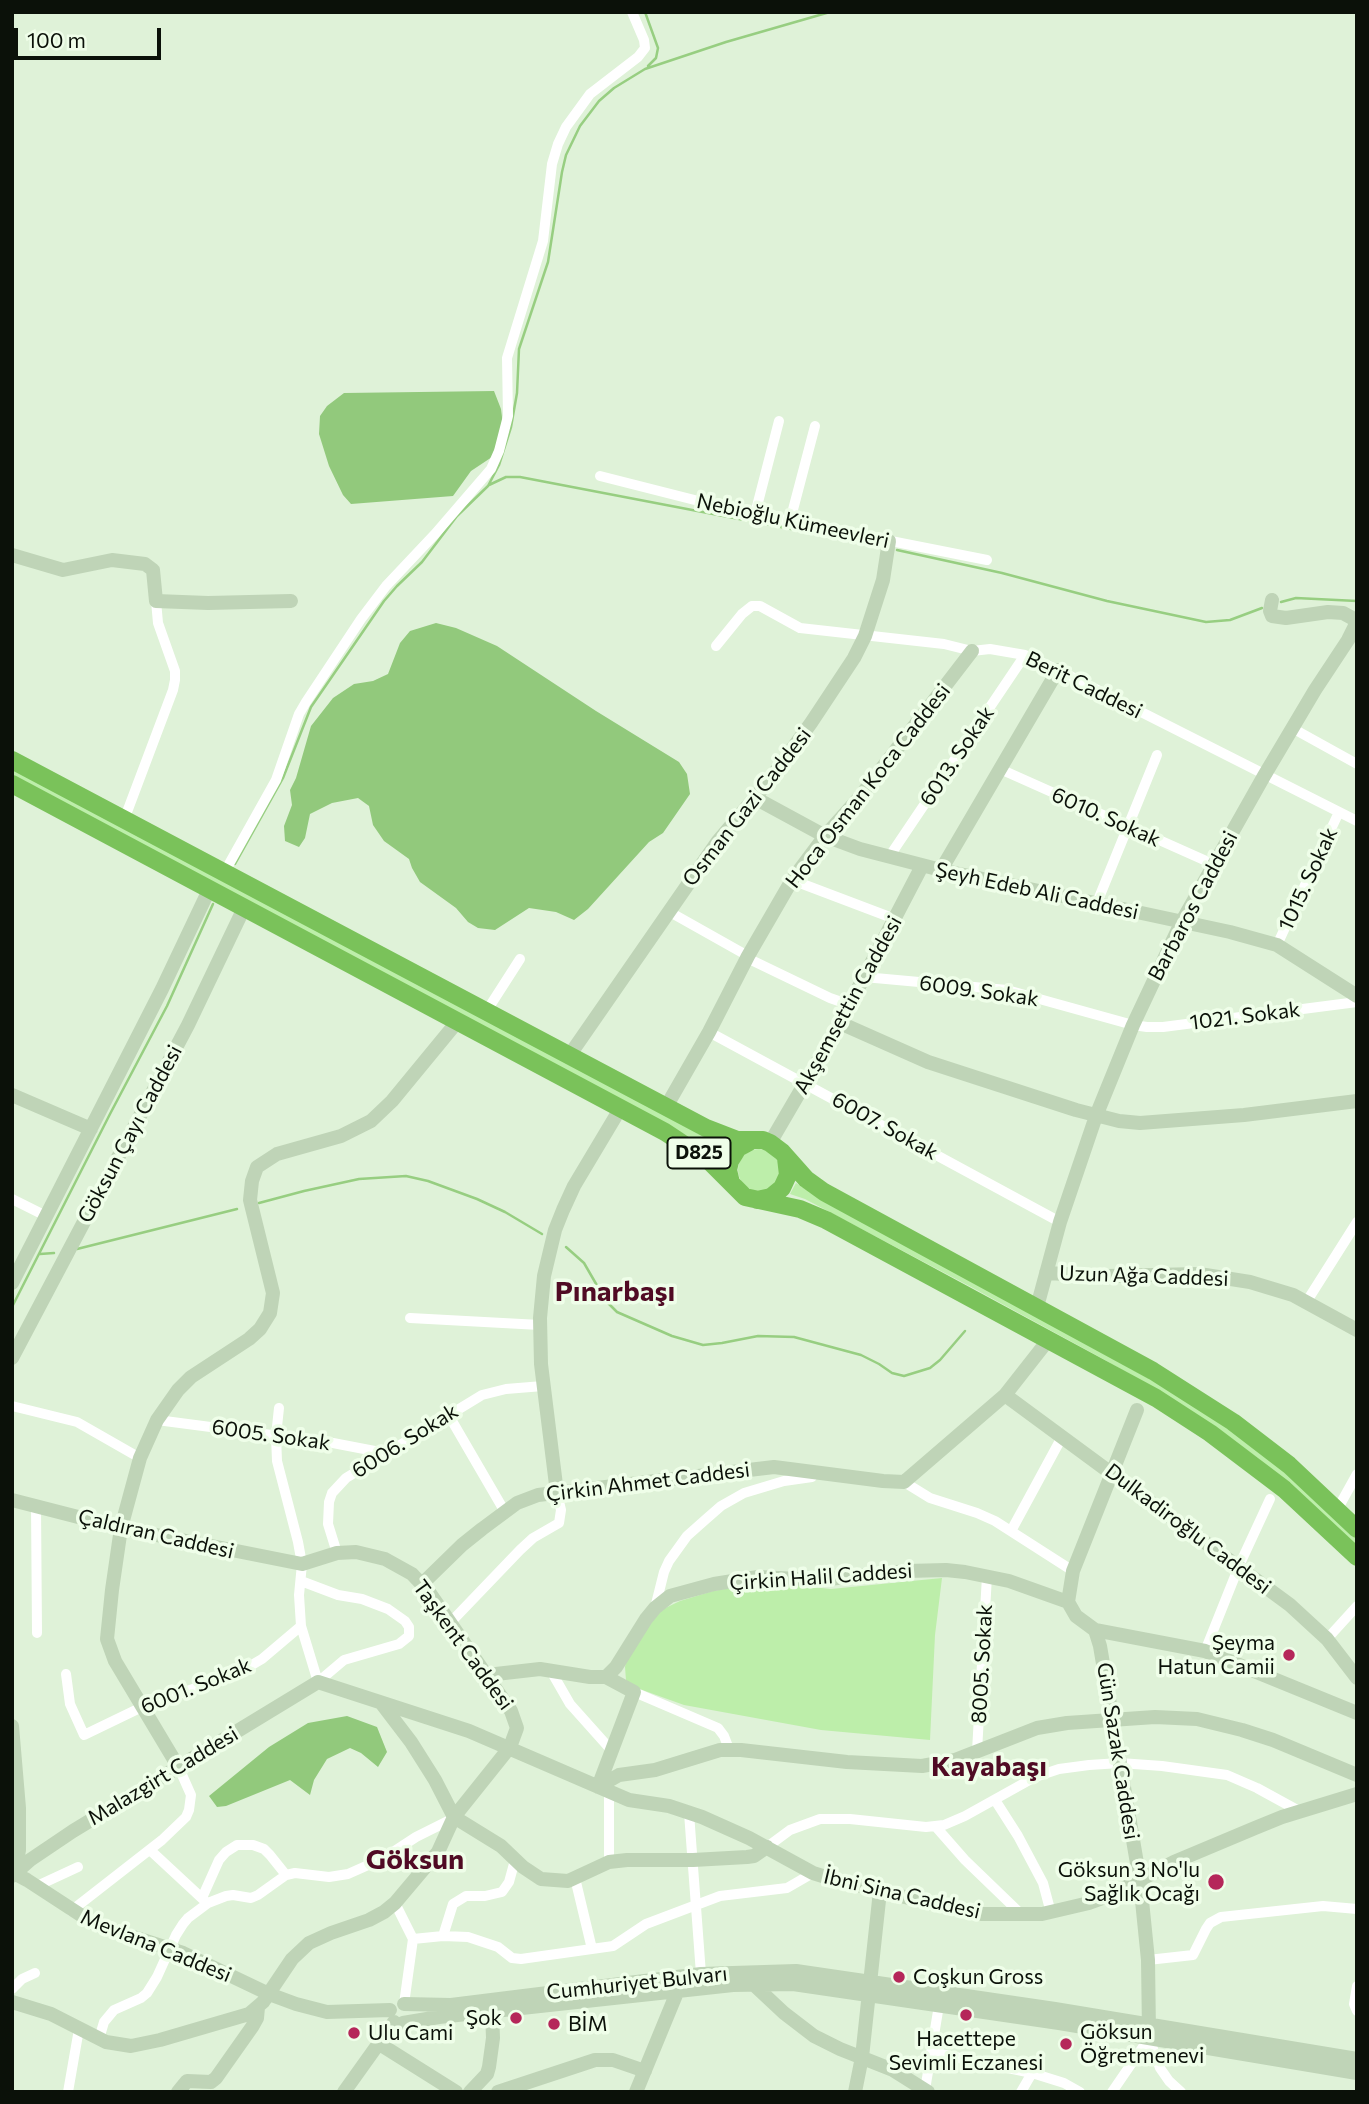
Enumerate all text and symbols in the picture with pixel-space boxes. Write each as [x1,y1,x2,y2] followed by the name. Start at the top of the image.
[18,14,164,58] scale bar
[27,27,86,52] text: 100 m
[694,488,892,554] street label: Nebioğlu Kümeevleri
[1022,646,1146,724] street label: Berit Caddesi
[780,679,956,893] street label: Hoca Osman Koca Caddesi
[915,701,999,811] street label: 6013. Sokak
[677,723,817,891] street label: Osman Gazi Caddesi
[1048,782,1164,852] street label: 6010. Sokak
[1273,823,1343,935] street label: 1015. Sokak
[1143,827,1243,985] street label: Barbaros Caddesi
[933,857,1141,925] street label: Şeyh Edeb Ali Caddesi
[789,912,907,1098] street label: Akşemsettin Caddesi
[918,970,1040,1012] street label: 6009. Sokak
[1188,997,1302,1035] street label: 1021. Sokak
[72,1041,188,1227] street label: Göksun Çayı Caddesi
[828,1087,942,1165] street label: 6007. Sokak
[668,1138,730,1168] road number: D825
[1059,1260,1229,1292] street label: Uzun Ağa Caddesi
[555,1275,675,1309] district label: Pınarbaşı
[347,1398,463,1484] street label: 6006. Sokak
[210,1414,332,1456] street label: 6005. Sokak
[545,1457,751,1507] street label: Çirkin Ahmet Caddesi
[1100,1458,1276,1600] street label: Dulkadiroğlu Caddesi
[76,1504,236,1564] street label: Çaldıran Caddesi
[729,1558,913,1596] street label: Çirkin Halil Caddesi
[407,1575,519,1715] street label: Taşkent Caddesi
[966,1604,998,1724] street label: 8005. Sokak
[1157,1630,1275,1680] place label: Şeyma Hatun Camii
[1281,1647,1297,1663] marker: Şeyma Hatun Camii
[137,1652,255,1720] street label: 6001. Sokak
[1092,1661,1144,1841] street label: Gün Sazak Caddesi
[83,1721,243,1831] street label: Malazgirt Caddesi
[931,1750,1047,1784] district label: Kayabaşı
[366,1843,464,1877] district label: Göksun
[1058,1857,1200,1907] place label: Göksun 3 No'lu Sağlık Ocağı
[821,1864,983,1924] street label: İbni Sina Caddesi
[1206,1872,1226,1892] marker: Göksun 3 No'lu Sağlık Ocağı
[77,1904,235,1988] street label: Mevlana Caddesi
[545,1961,729,2005] street label: Cumhuriyet Bulvarı
[913,1964,1043,1990] place label: Coşkun Gross
[891,1969,907,1985] marker: Coşkun Gross
[466,2005,502,2031] place label: Şok
[958,2007,974,2023] marker: Hacettepe Sevimli Eczanesi
[508,2010,524,2026] marker: Şok
[568,2011,608,2037] place label: BİM
[546,2016,562,2032] marker: BİM
[1080,2019,1205,2069] place label: Göksun Öğretmenevi
[368,2020,454,2046] place label: Ulu Cami
[346,2025,362,2041] marker: Ulu Cami
[889,2026,1043,2076] place label: Hacettepe Sevimli Eczanesi
[1058,2036,1074,2052] marker: Göksun Öğretmenevi

